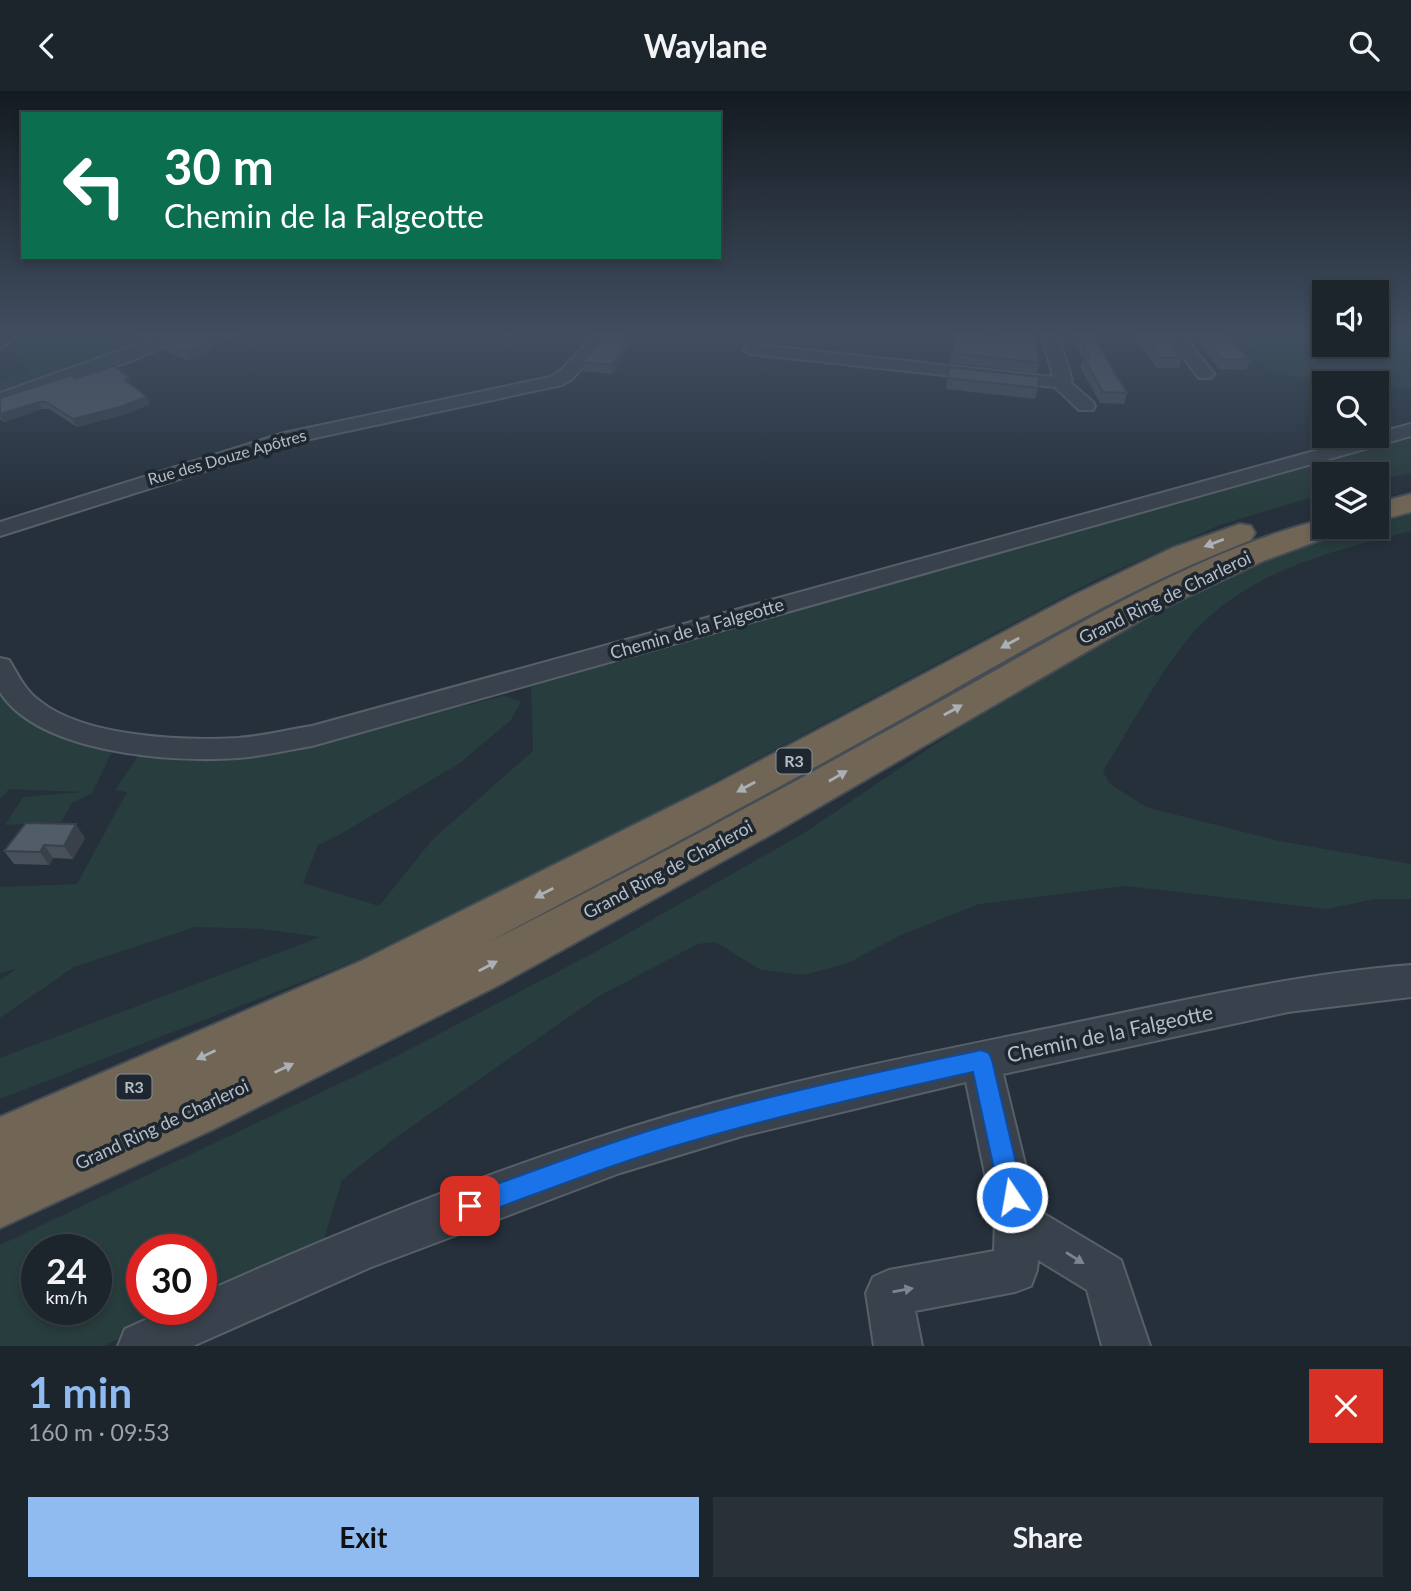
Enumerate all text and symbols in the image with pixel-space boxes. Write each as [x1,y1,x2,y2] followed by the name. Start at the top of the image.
[644,26,767,65] text: Waylane
[28,27,66,65] icon: back
[1345,27,1383,65] icon: search
[164,137,274,195] text: 30 m
[49,140,140,231] icon: left
[164,196,484,235] text: Chemin de la Falgeotte
[1312,280,1389,539] map controls
[1312,280,1389,357] button: sound
[1312,371,1389,448] button: search
[145,425,308,488] street label: Rue des Douze Apôtres
[1312,462,1389,539] button: layers
[1203,537,1224,548] one-way arrow
[1075,546,1254,648] street label: Grand Ring de Charleroi
[607,593,786,663] street label: Chemin de la Falgeotte
[1000,637,1020,649] one-way arrow
[944,704,963,716] one-way arrow
[776,748,812,773] road number: R3
[829,770,848,782] one-way arrow
[735,781,755,793] one-way arrow
[579,815,756,923] street label: Grand Ring de Charleroi
[534,887,554,898] one-way arrow
[478,961,498,972] one-way arrow
[1004,998,1215,1067] street label: Chemin de la Falgeotte
[195,1050,216,1061] one-way arrow
[274,1062,294,1074] one-way arrow
[71,1074,252,1174] street label: Grand Ring de Charleroi
[116,1075,152,1099] road number: R3
[975,1160,1049,1234] position arrow
[440,1176,500,1236] pin
[451,1187,489,1225] icon: arrive
[126,1234,217,1325] speed limit sign: 30
[46,1249,87,1291] text: 24
[1065,1251,1084,1264] one-way arrow
[892,1284,914,1295] one-way arrow
[45,1286,88,1308] text: km/h
[28,1367,132,1417] text: 1 min
[1309,1369,1383,1443] button: close
[28,1418,170,1446] text: 160 m · 09:53
[28,1497,699,1577] button: Exit
[713,1497,1383,1577] button: Share

